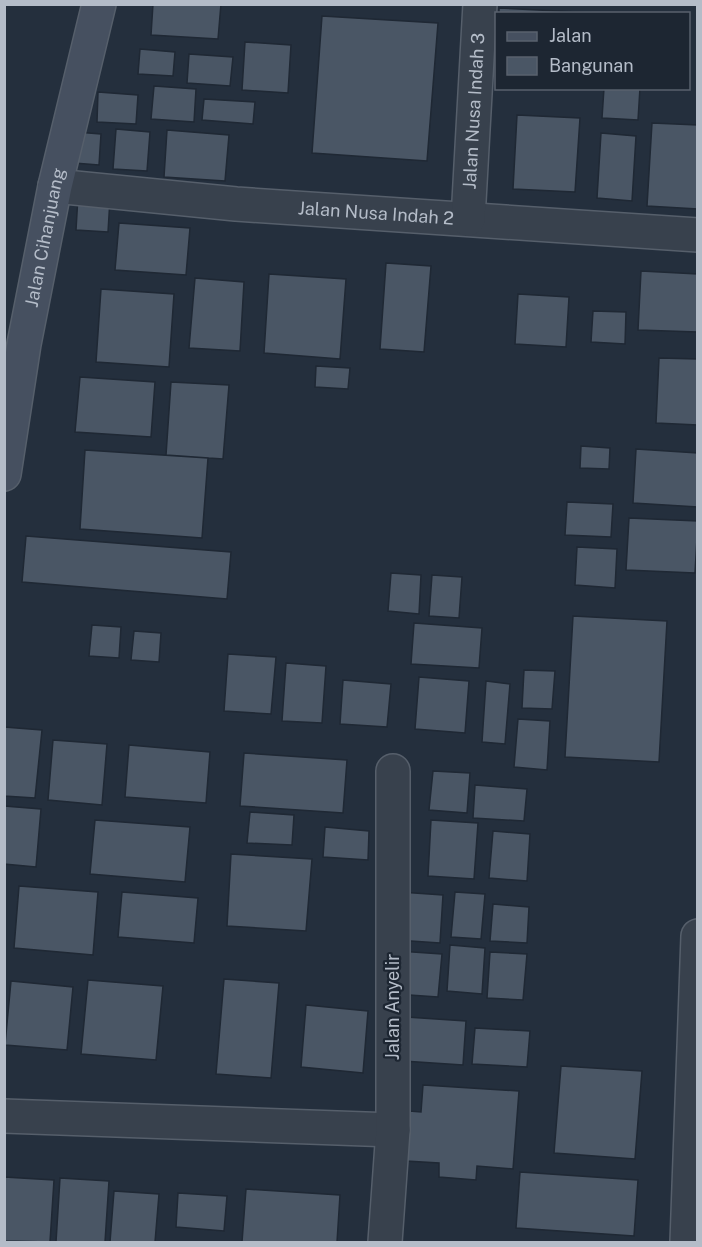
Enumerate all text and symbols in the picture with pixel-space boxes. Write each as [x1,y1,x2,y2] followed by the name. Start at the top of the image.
[495,12,690,90] legend
[549,25,592,46] text: Jalan
[459,32,488,190] street label: Jalan Nusa Indah 3
[549,55,634,76] text: Bangunan
[20,166,69,309] street label: Jalan Cihanjuang
[297,197,455,229] street label: Jalan Nusa Indah 2
[382,954,403,1060] street label: Jalan Anyelir

